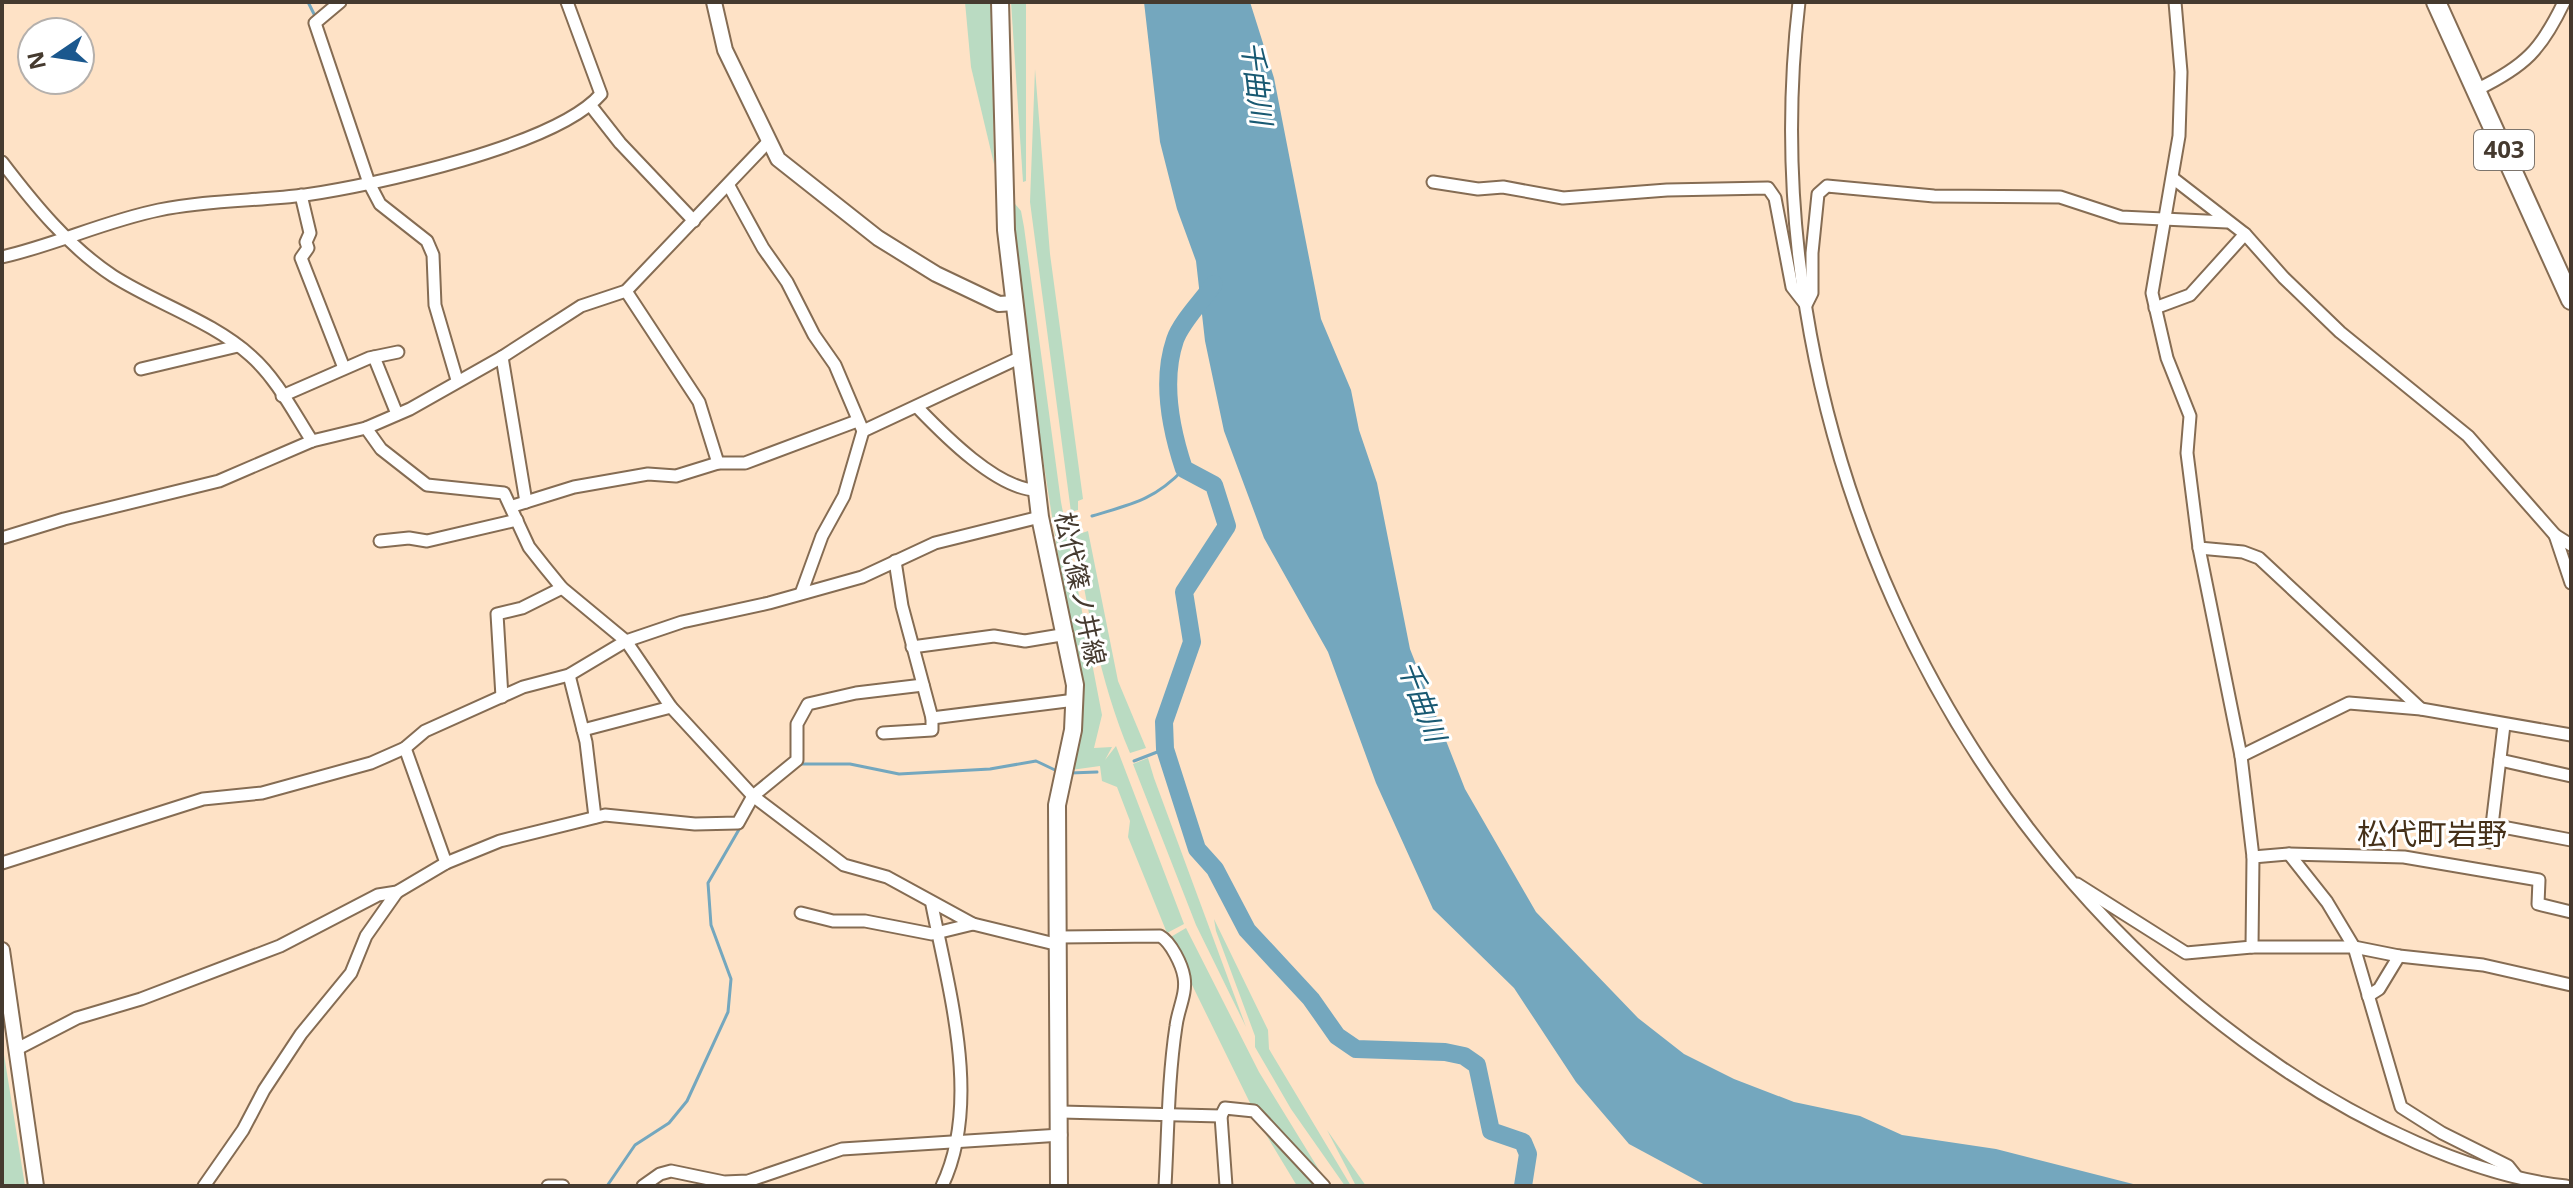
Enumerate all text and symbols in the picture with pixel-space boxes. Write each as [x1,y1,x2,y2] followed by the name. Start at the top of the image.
[16,16,96,96] north arrow
[1234,39,1282,130] water label: 千曲川
[19,49,52,73] text: N
[2474,130,2534,170] road number: 403
[1047,509,1115,669] street label: 松代篠ノ井線
[1390,655,1457,749] water label: 千曲川
[2357,813,2507,854] district label: 松代町岩野

